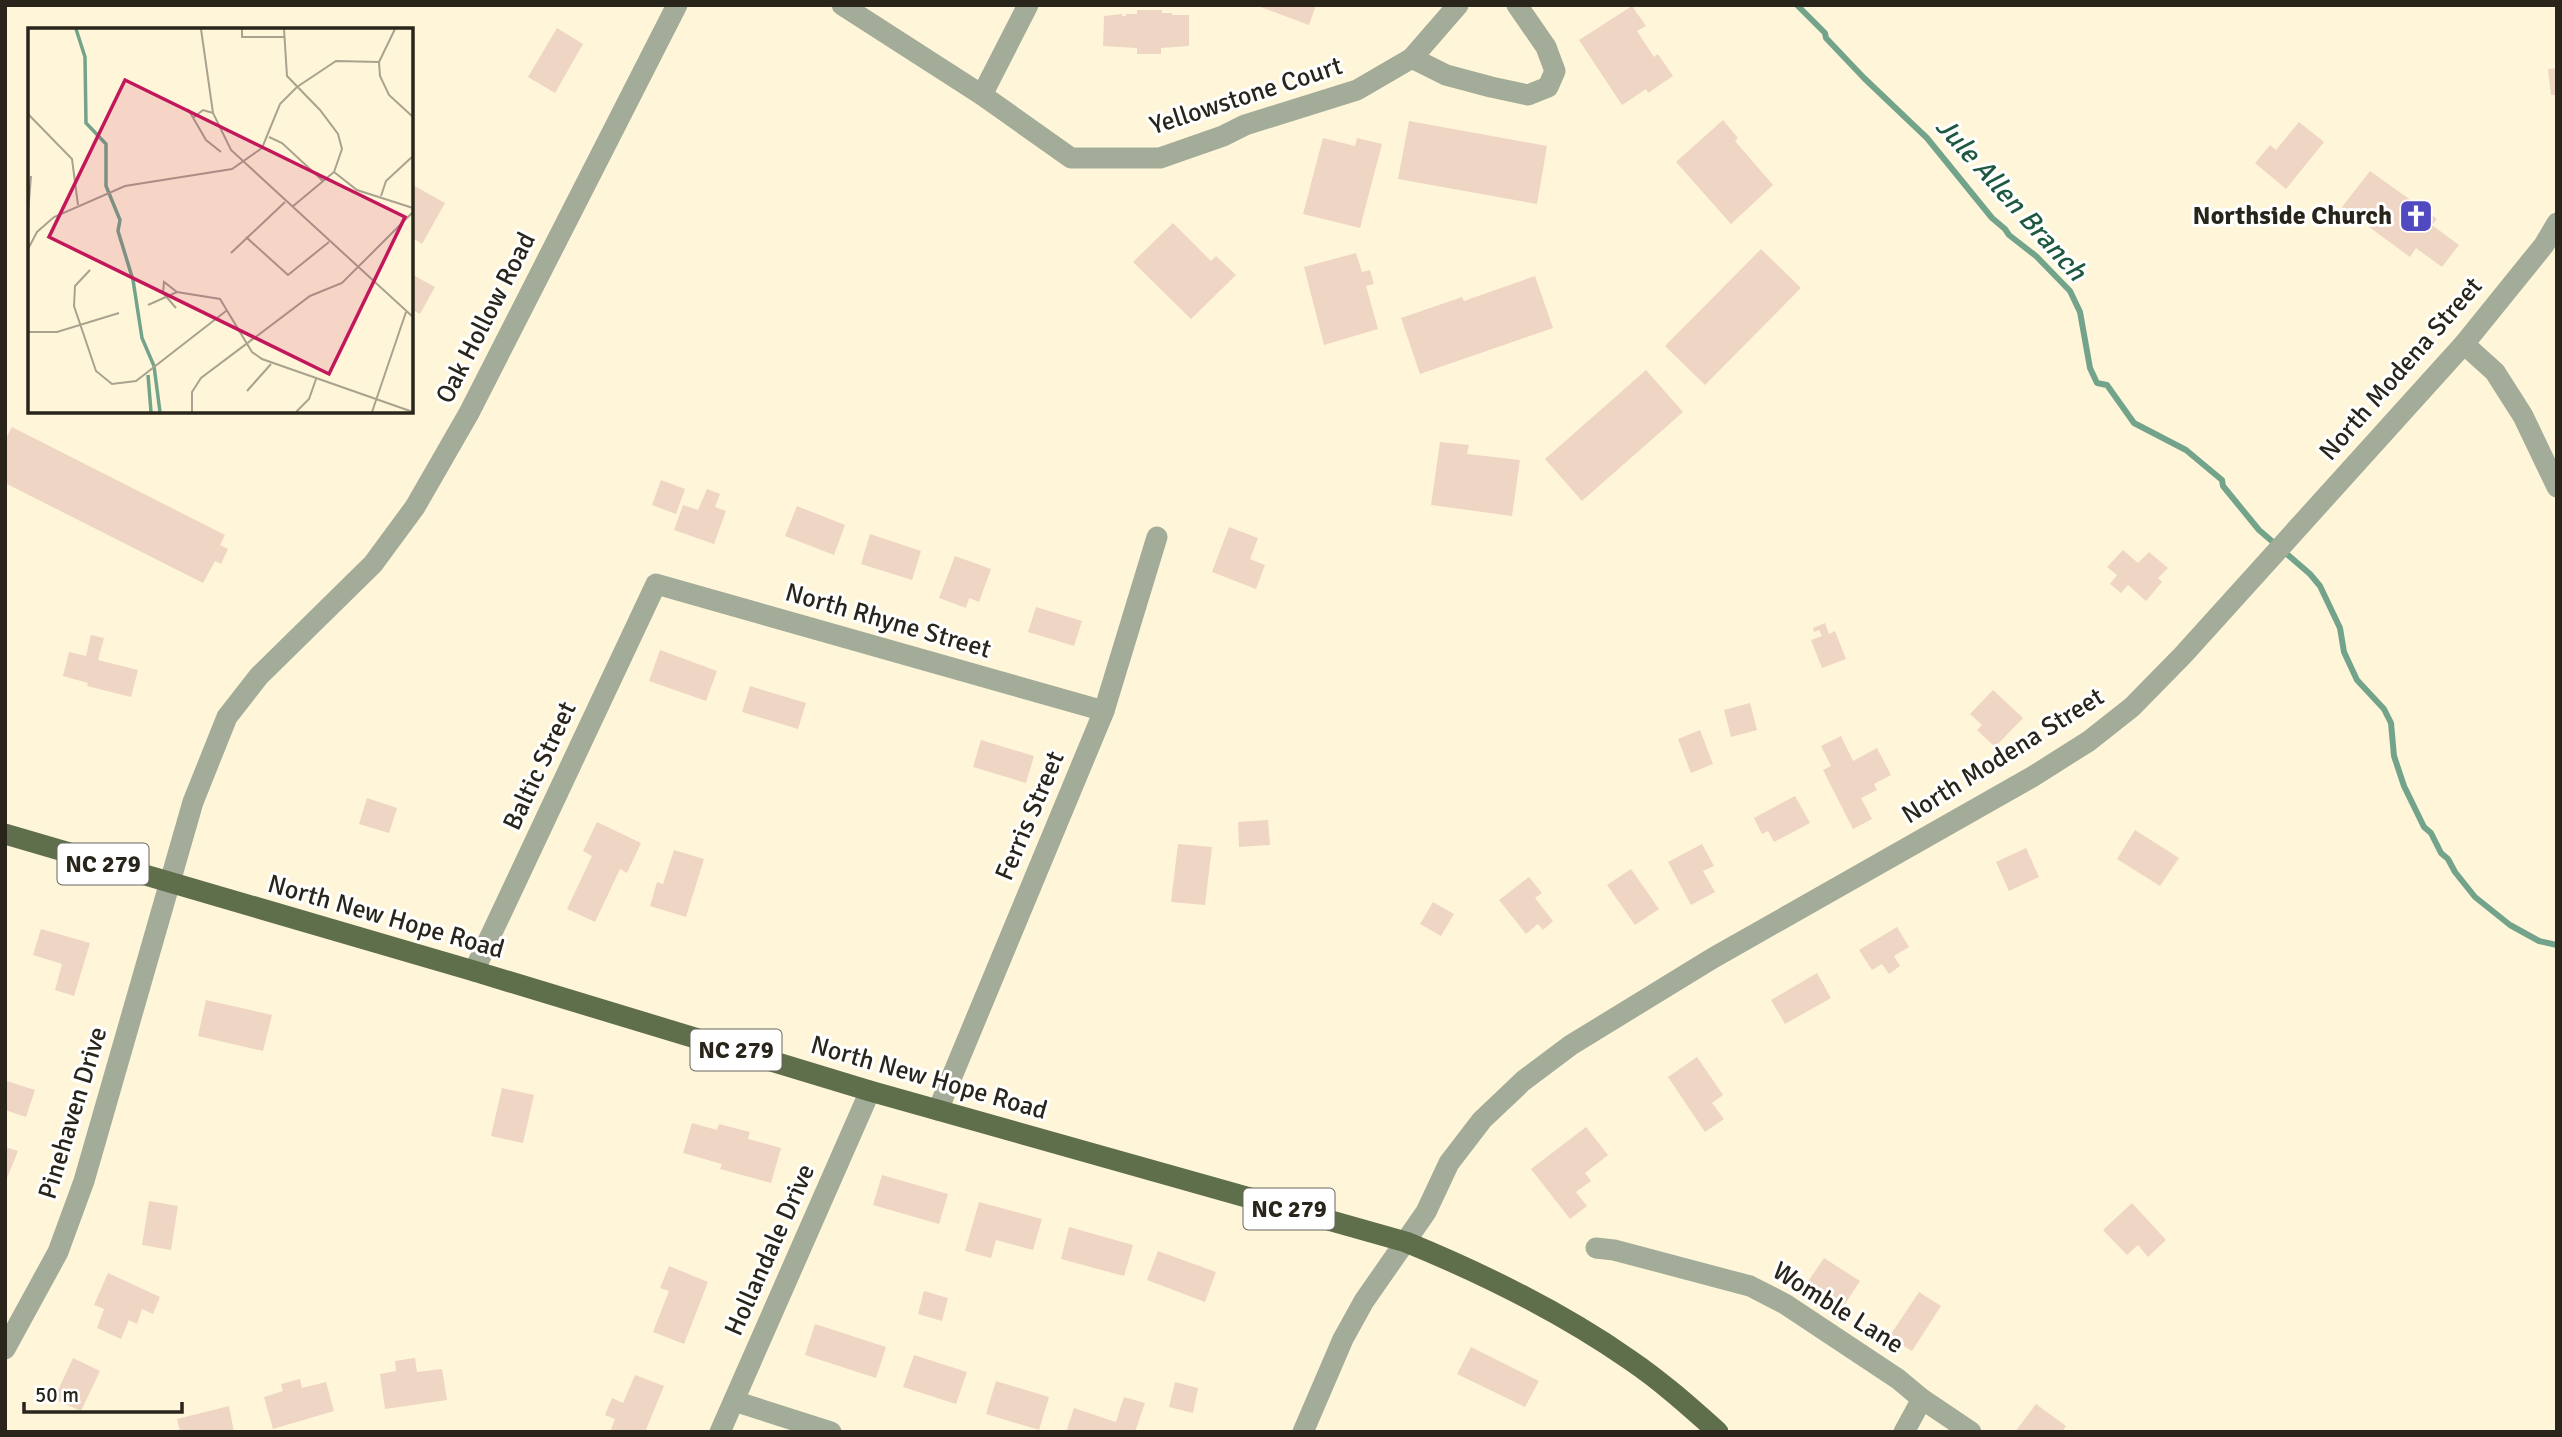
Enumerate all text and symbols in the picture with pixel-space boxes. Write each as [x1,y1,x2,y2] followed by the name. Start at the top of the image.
[28,28,413,413] inset map
[1146,50,1346,142] street label: Yellowstone Court
[1929,110,2094,288] water label: Jule Allen Branch
[2397,197,2435,235] church icon: Northside Church
[2193,200,2392,232] place label: Northside Church
[429,227,543,409] street label: Oak Hollow Road
[2313,271,2489,467] street label: North Modena Street
[781,576,995,666] street label: North Rhyne Street
[1896,681,2110,831] street label: North Modena Street
[496,697,584,835] street label: Baltic Street
[988,747,1072,885] street label: Ferris Street
[57,844,148,884] road number: NC 279
[264,868,508,966] street label: North New Hope Road
[32,1023,114,1203] street label: Pinehaven Drive
[807,1029,1051,1127] street label: North New Hope Road
[690,1030,782,1070] road number: NC 279
[718,1159,822,1341] street label: Hollandale Drive
[1244,1189,1334,1230] road number: NC 279
[1766,1255,1910,1361] street label: Womble Lane
[24,1370,182,1414] scale bar
[35,1382,79,1408] text: 50 m

